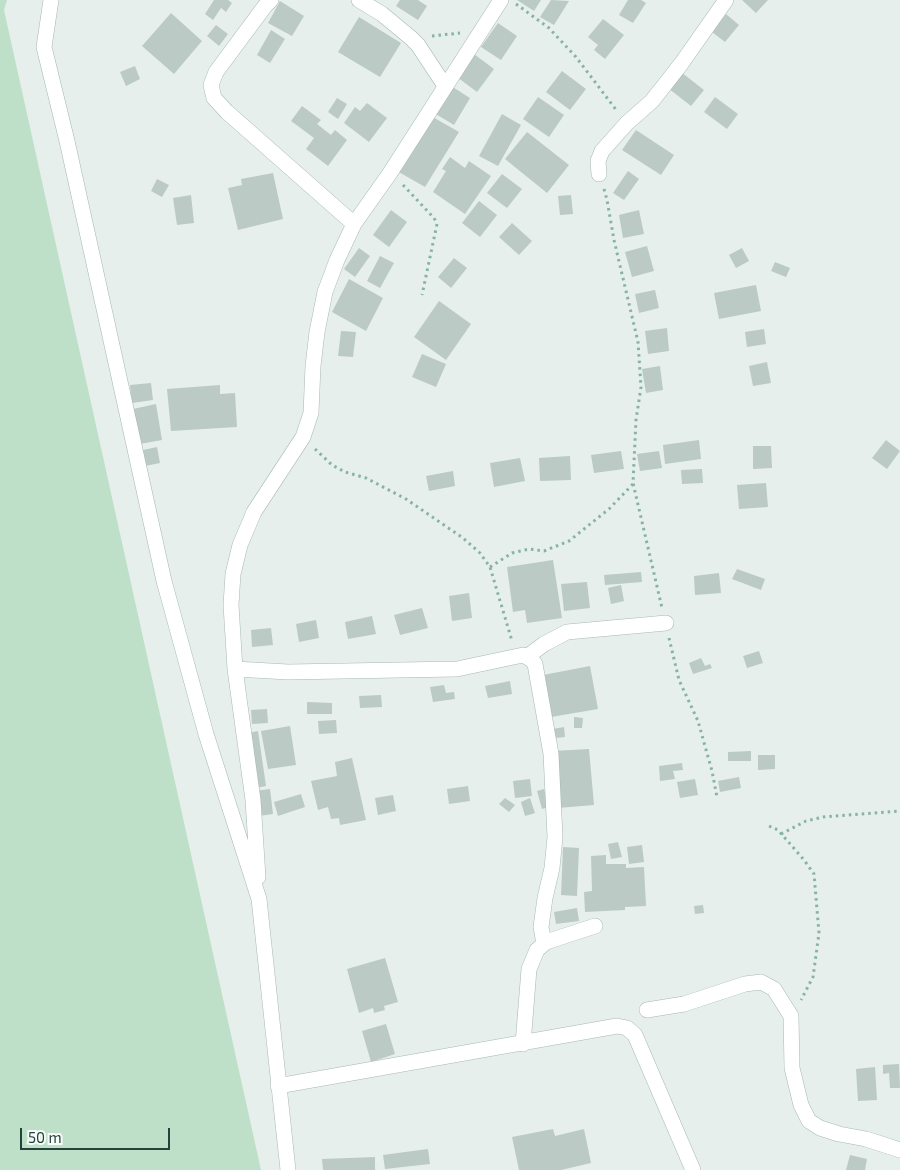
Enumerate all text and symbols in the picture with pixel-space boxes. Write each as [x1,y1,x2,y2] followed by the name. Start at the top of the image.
[22,1118,172,1150] scale bar
[28,1128,62,1146] text: 50 m

